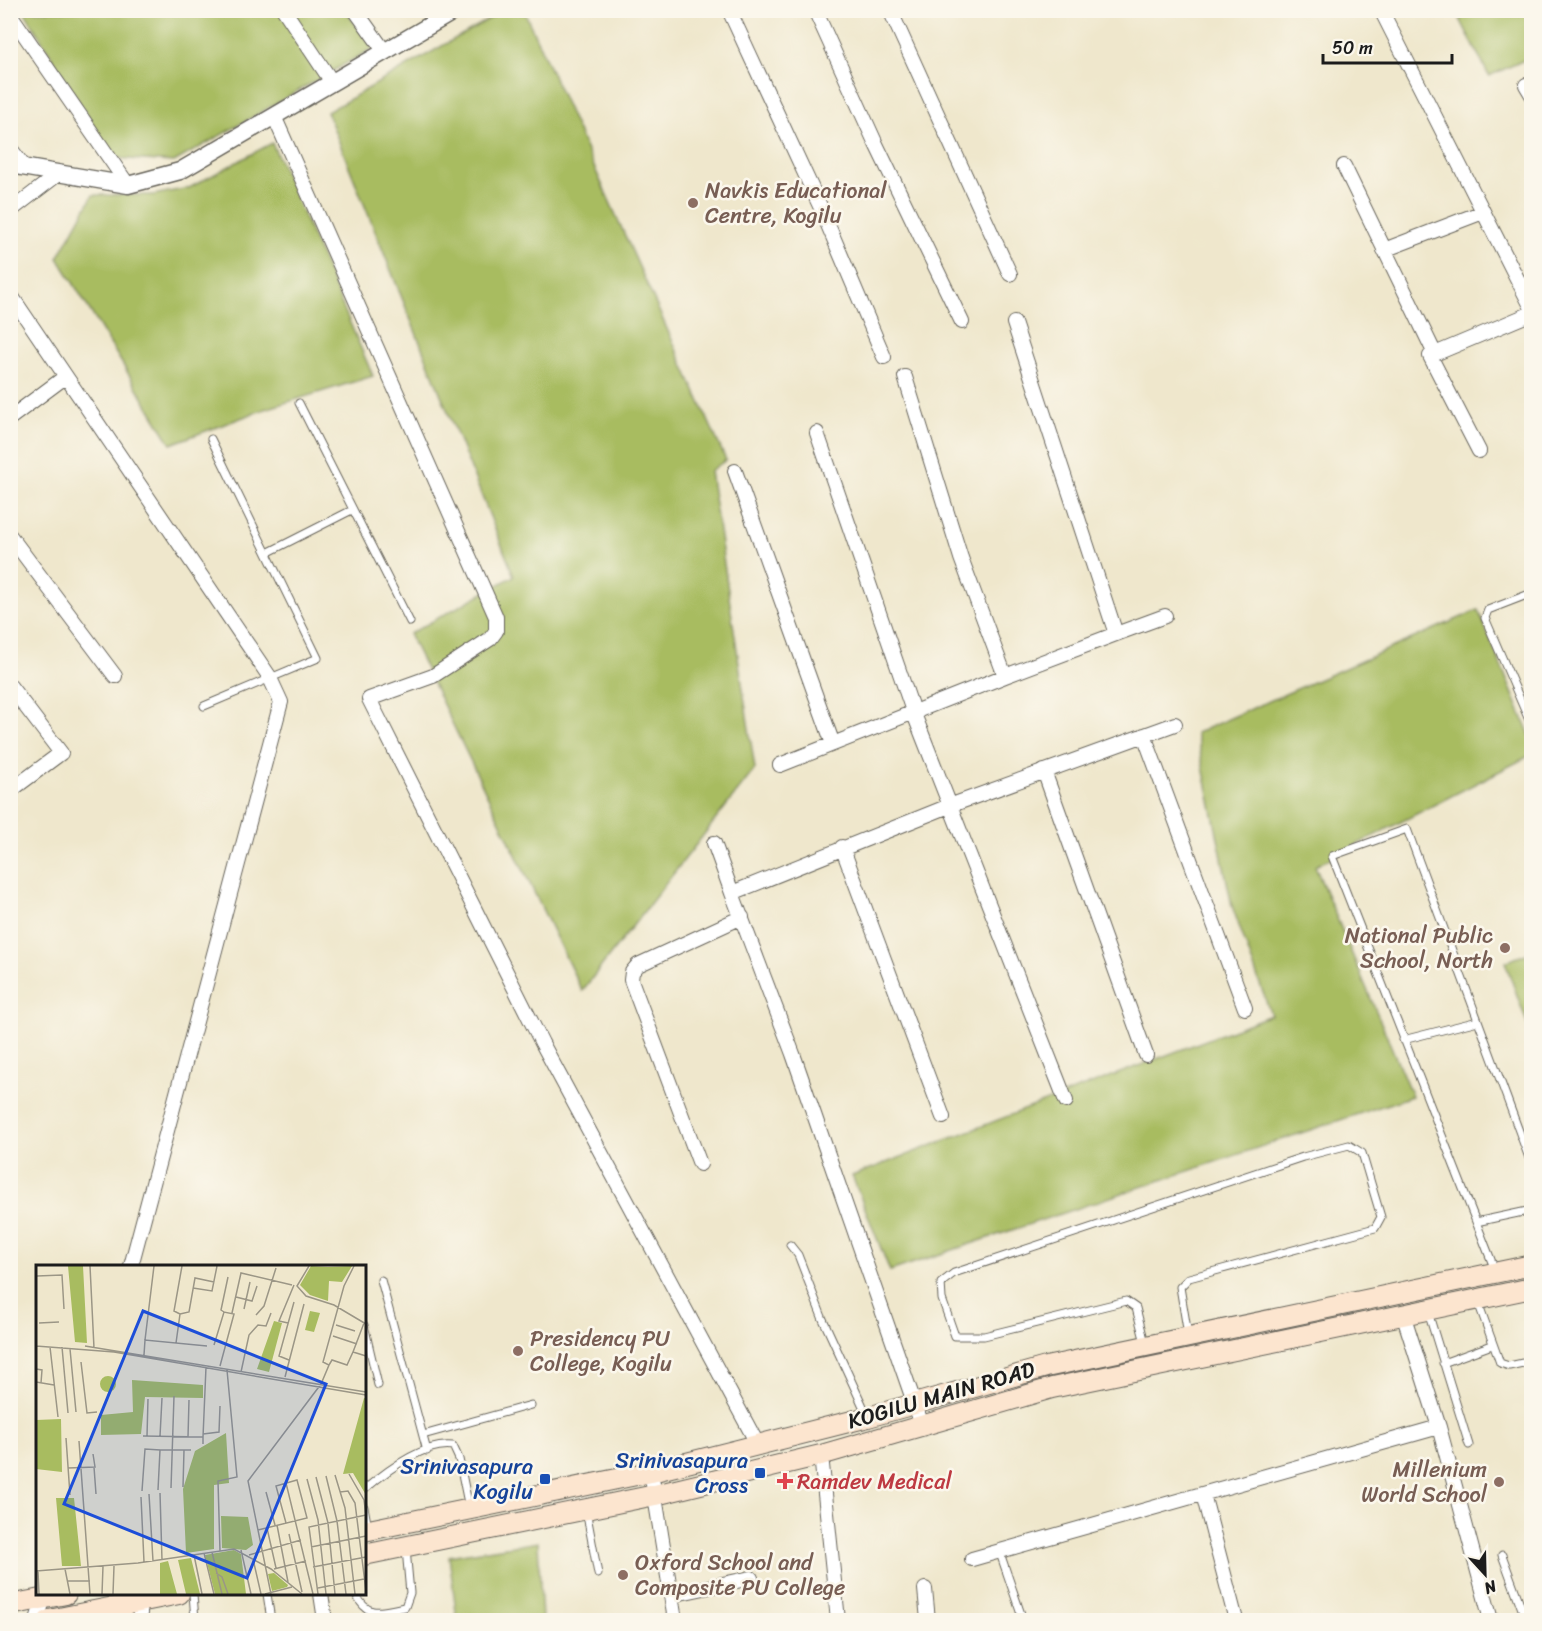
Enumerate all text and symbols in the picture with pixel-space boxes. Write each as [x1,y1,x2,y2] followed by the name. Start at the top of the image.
[1323,27,1452,65] scale bar
[1332,32,1373,64] text: 50 m
[705,171,887,235] place label: Navkis Educational Centre, Kogilu
[686,196,700,210] marker: Navkis Educational Centre, Kogilu
[1345,916,1493,980] place label: National Public School, North
[1498,941,1512,955] marker: National Public School, North
[36,1265,366,1595] inset map
[530,1319,672,1383] place label: Presidency PU College, Kogilu
[511,1344,525,1358] marker: Presidency PU College, Kogilu
[843,1349,1040,1440] street label: KOGILU MAIN ROAD
[615,1441,748,1505] place label: Srinivasapura Cross
[400,1447,533,1511] place label: Srinivasapura Kogilu
[1361,1450,1488,1514] place label: Millenium World School
[797,1462,952,1501] place label: Ramdev Medical
[753,1466,767,1480] marker: Srinivasapura Cross
[538,1472,552,1486] marker: Srinivasapura Kogilu
[778,1474,792,1488] marker: Ramdev Medical
[1492,1475,1506,1489] marker: Millenium World School
[635,1543,845,1607] place label: Oxford School and Composite PU College
[1455,1544,1515,1604] north arrow
[616,1568,630,1582] marker: Oxford School and Composite PU College
[1479,1572,1502,1603] text: N

